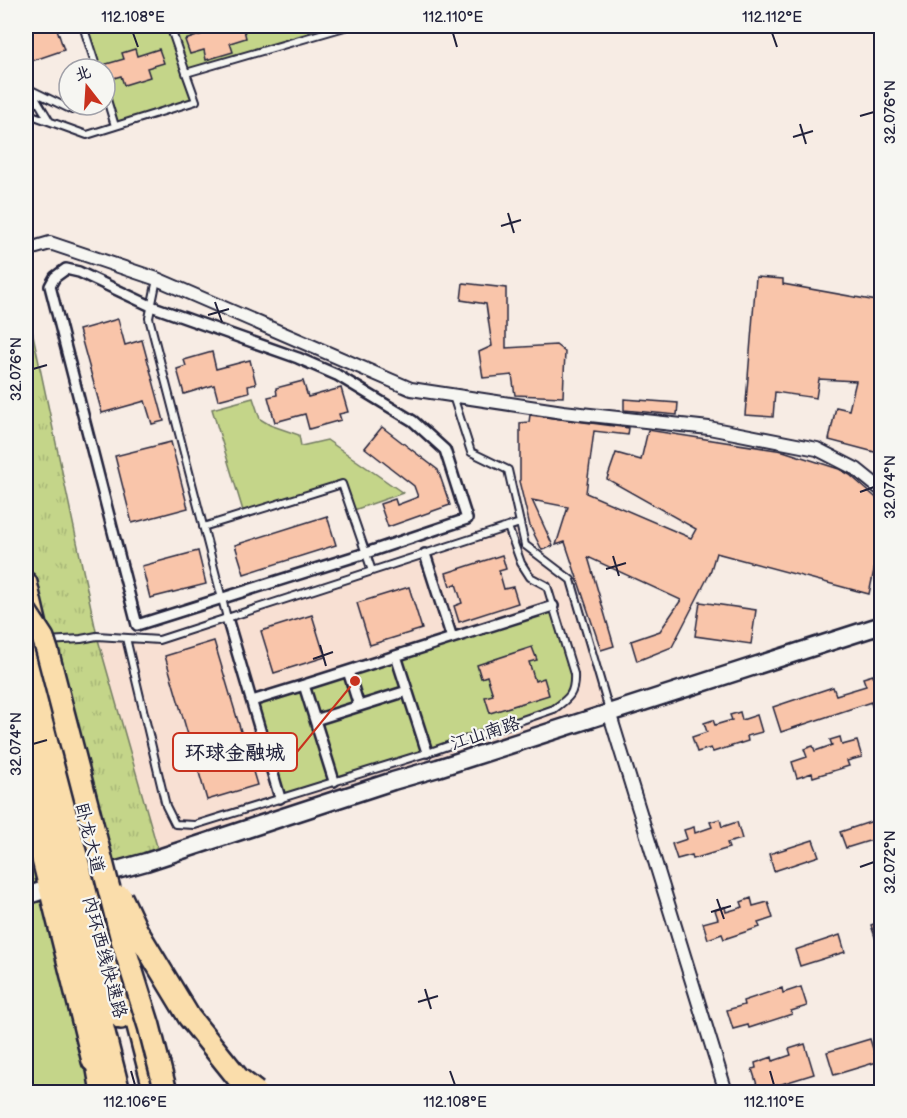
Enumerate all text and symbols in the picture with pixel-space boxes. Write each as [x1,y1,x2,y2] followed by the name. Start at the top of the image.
[101,8,165,27] text: 112.108°E
[423,8,483,27] text: 112.110°E
[742,8,802,27] text: 112.112°E
[57,57,117,117] north arrow
[73,63,93,86] text: 北
[881,80,900,144] text: 32.076°N
[7,337,26,401] text: 32.076°N
[881,455,900,519] text: 32.074°N
[7,712,26,776] text: 32.074°N
[448,712,523,755] street label: 江山南路
[173,733,297,771] callout: 环球金融城
[185,741,285,765] text: 环球金融城
[71,801,108,876] street label: 卧龙大道
[881,830,900,894] text: 32.072°N
[78,894,131,1021] street label: 内环西线快速路
[103,1093,167,1112] text: 112.106°E
[423,1093,487,1112] text: 112.108°E
[744,1093,804,1112] text: 112.110°E

